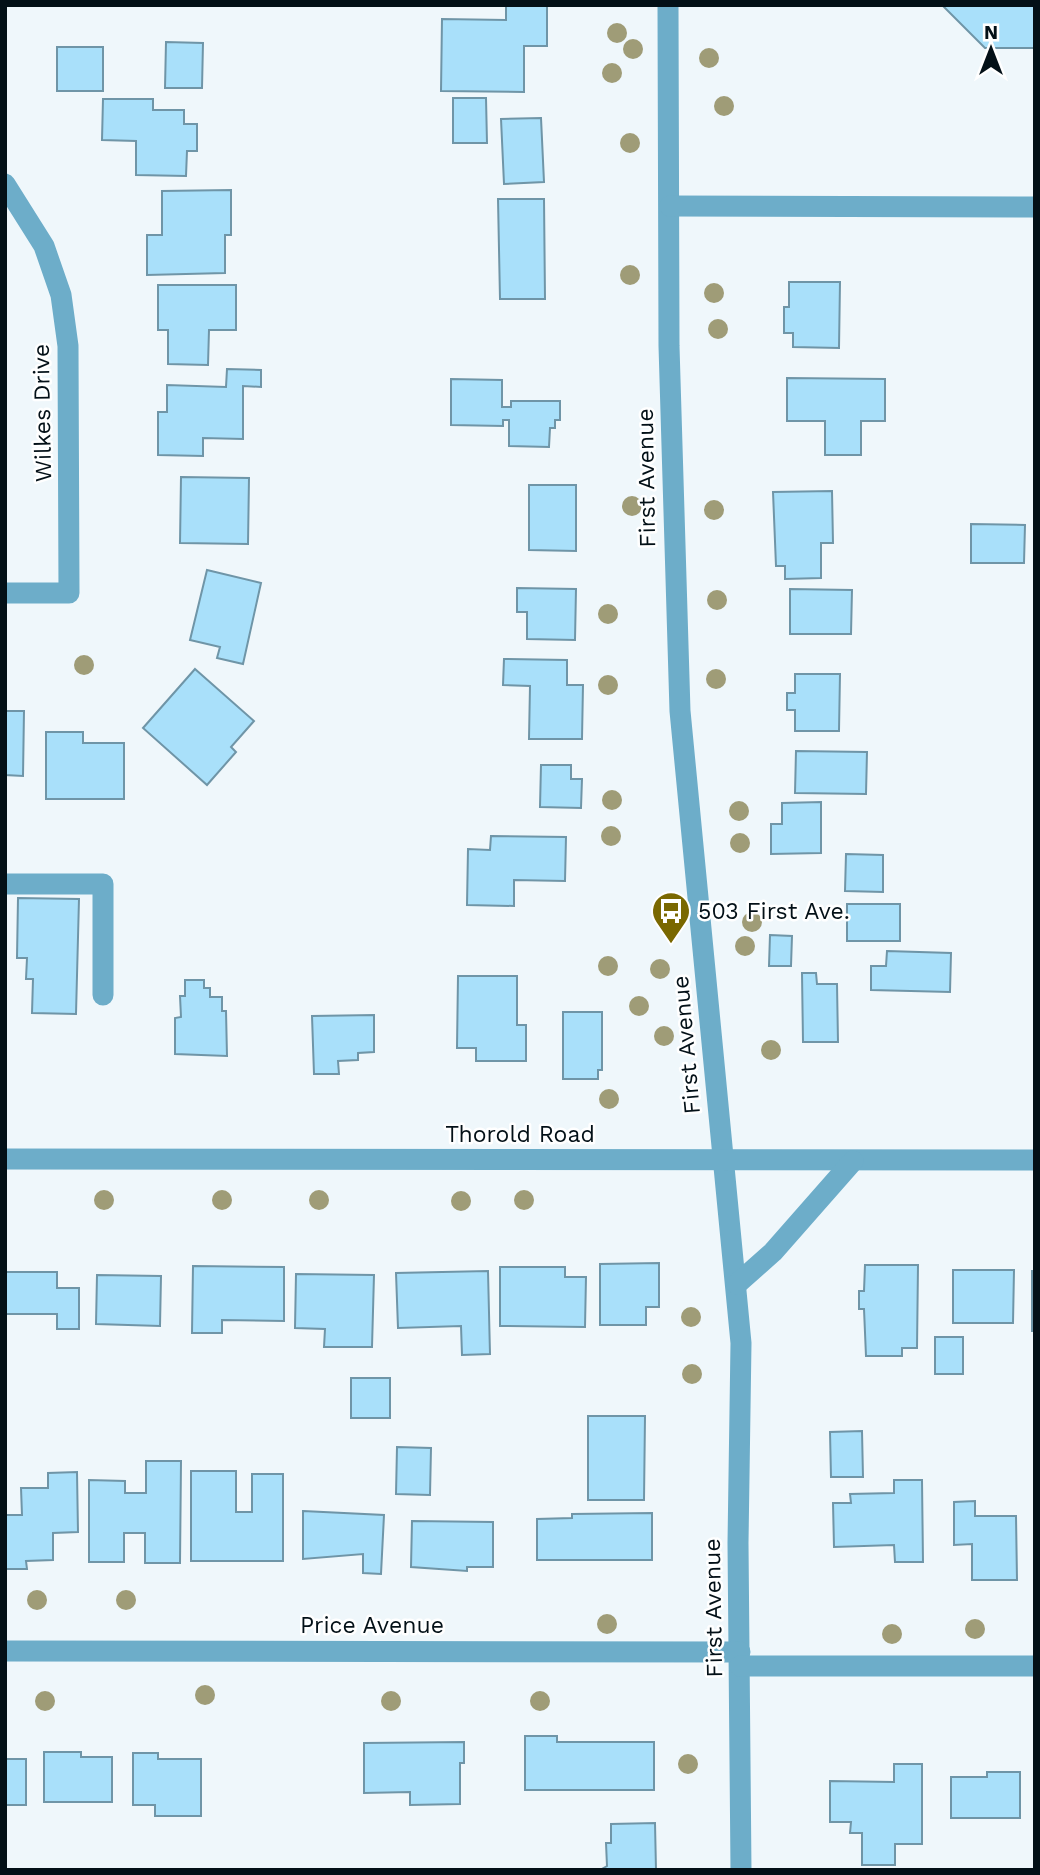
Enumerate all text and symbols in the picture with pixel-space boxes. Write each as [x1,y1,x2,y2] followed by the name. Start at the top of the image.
[956,14,1026,84] north arrow
[984,21,998,44] text: N
[28,344,57,482] street label: Wilkes Drive
[632,408,661,548] street label: First Avenue
[650,890,692,945] bus stop icon: 503 First Ave.
[698,898,850,925] place label: 503 First Ave.
[667,974,706,1115] street label: First Avenue
[445,1121,595,1148] street label: Thorold Road
[699,1538,728,1678] street label: First Avenue
[300,1612,444,1639] street label: Price Avenue

